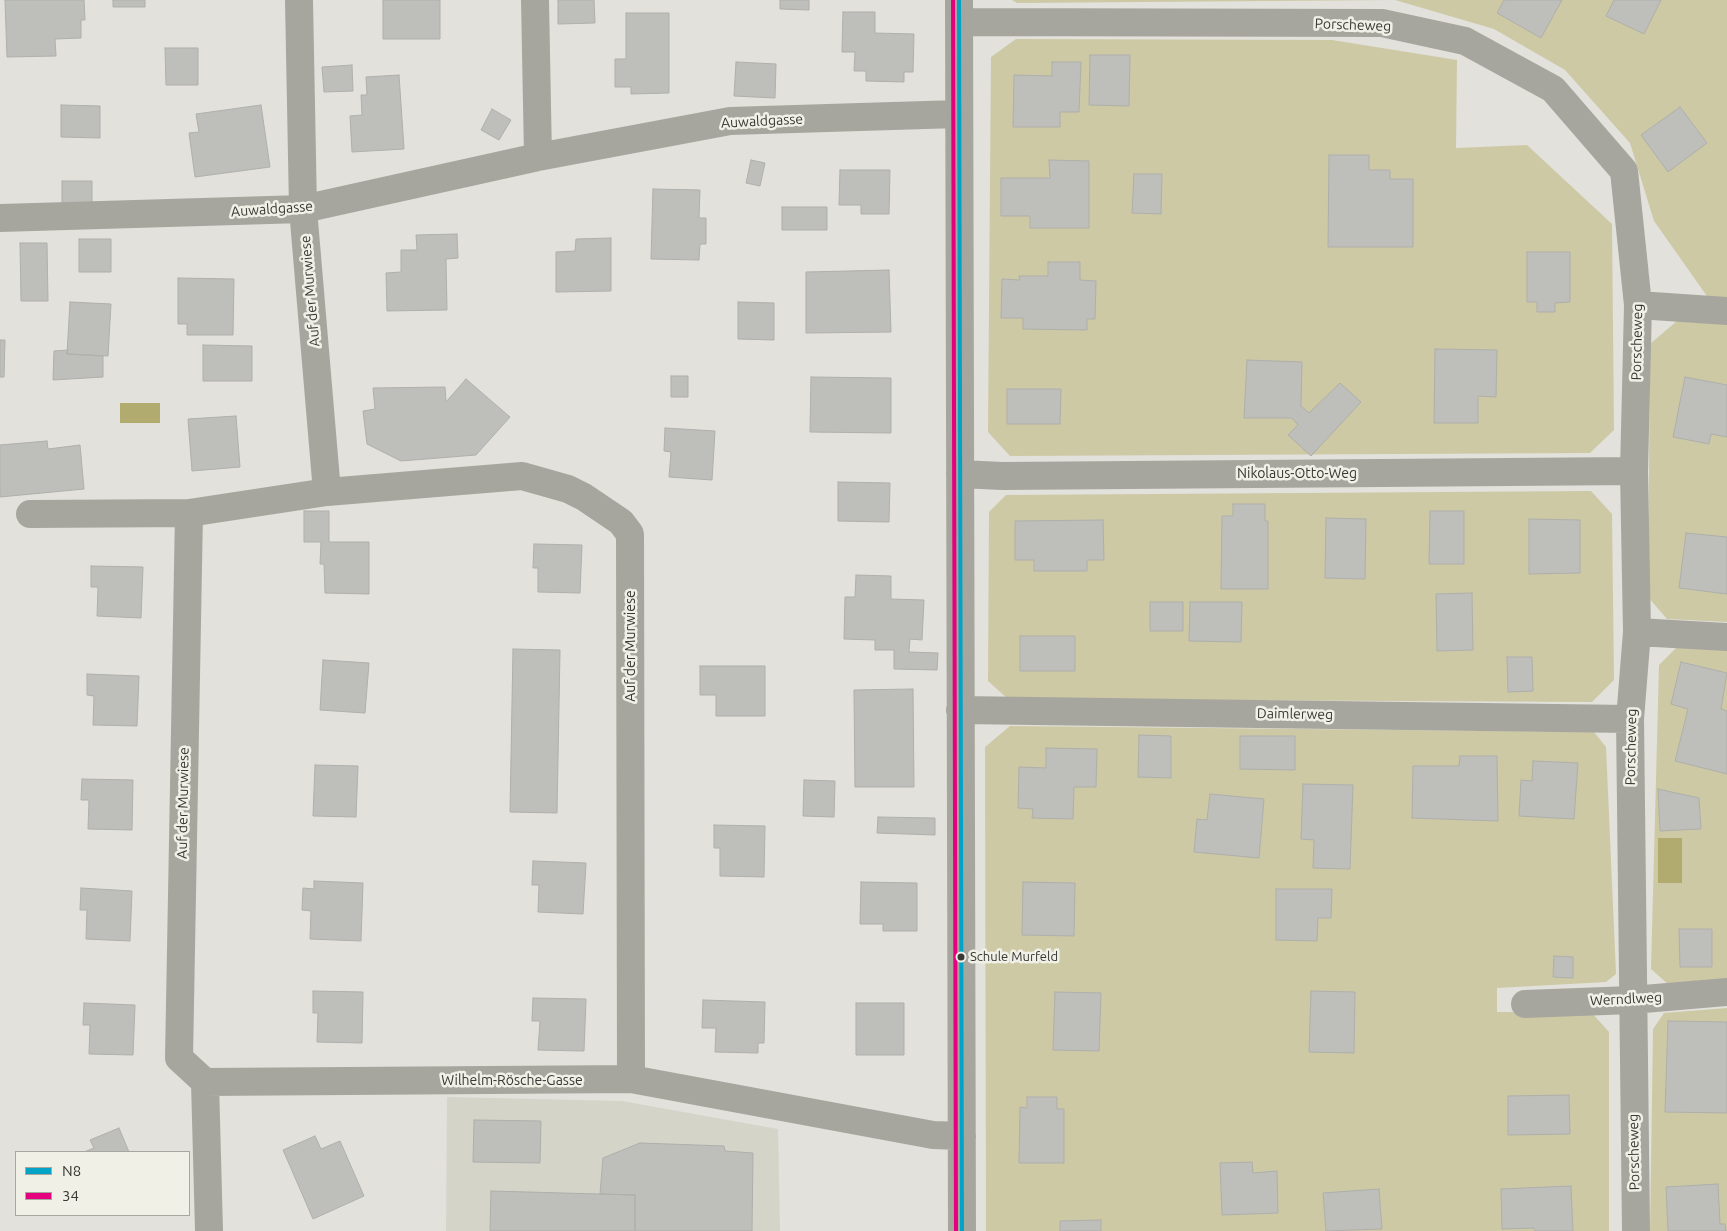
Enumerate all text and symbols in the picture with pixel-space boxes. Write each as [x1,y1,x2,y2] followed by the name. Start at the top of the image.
[1314,15,1392,35] street label: Porscheweg
[721,110,803,132] street label: Auwaldgasse
[230,198,314,220] street label: Auwaldgasse
[297,235,323,347] street label: Auf der Murwiese
[1628,304,1646,380] street label: Porscheweg
[1237,465,1357,481] street label: Nikolaus-Otto-Weg
[622,590,638,702] street label: Auf der Murwiese
[1257,705,1333,723] street label: Daimlerweg
[1622,709,1640,785] street label: Porscheweg
[174,747,192,859] street label: Auf der Murwiese
[970,949,1058,965] place label: Schule Murfeld
[956,952,966,962] marker: Schule Murfeld
[1589,989,1663,1009] street label: Werndlweg
[441,1072,583,1088] street label: Wilhelm-Rösche-Gasse
[1625,1114,1643,1190] street label: Porscheweg
[15,1151,190,1216] legend
[62,1162,81,1179] text: N8
[62,1187,79,1204] text: 34

